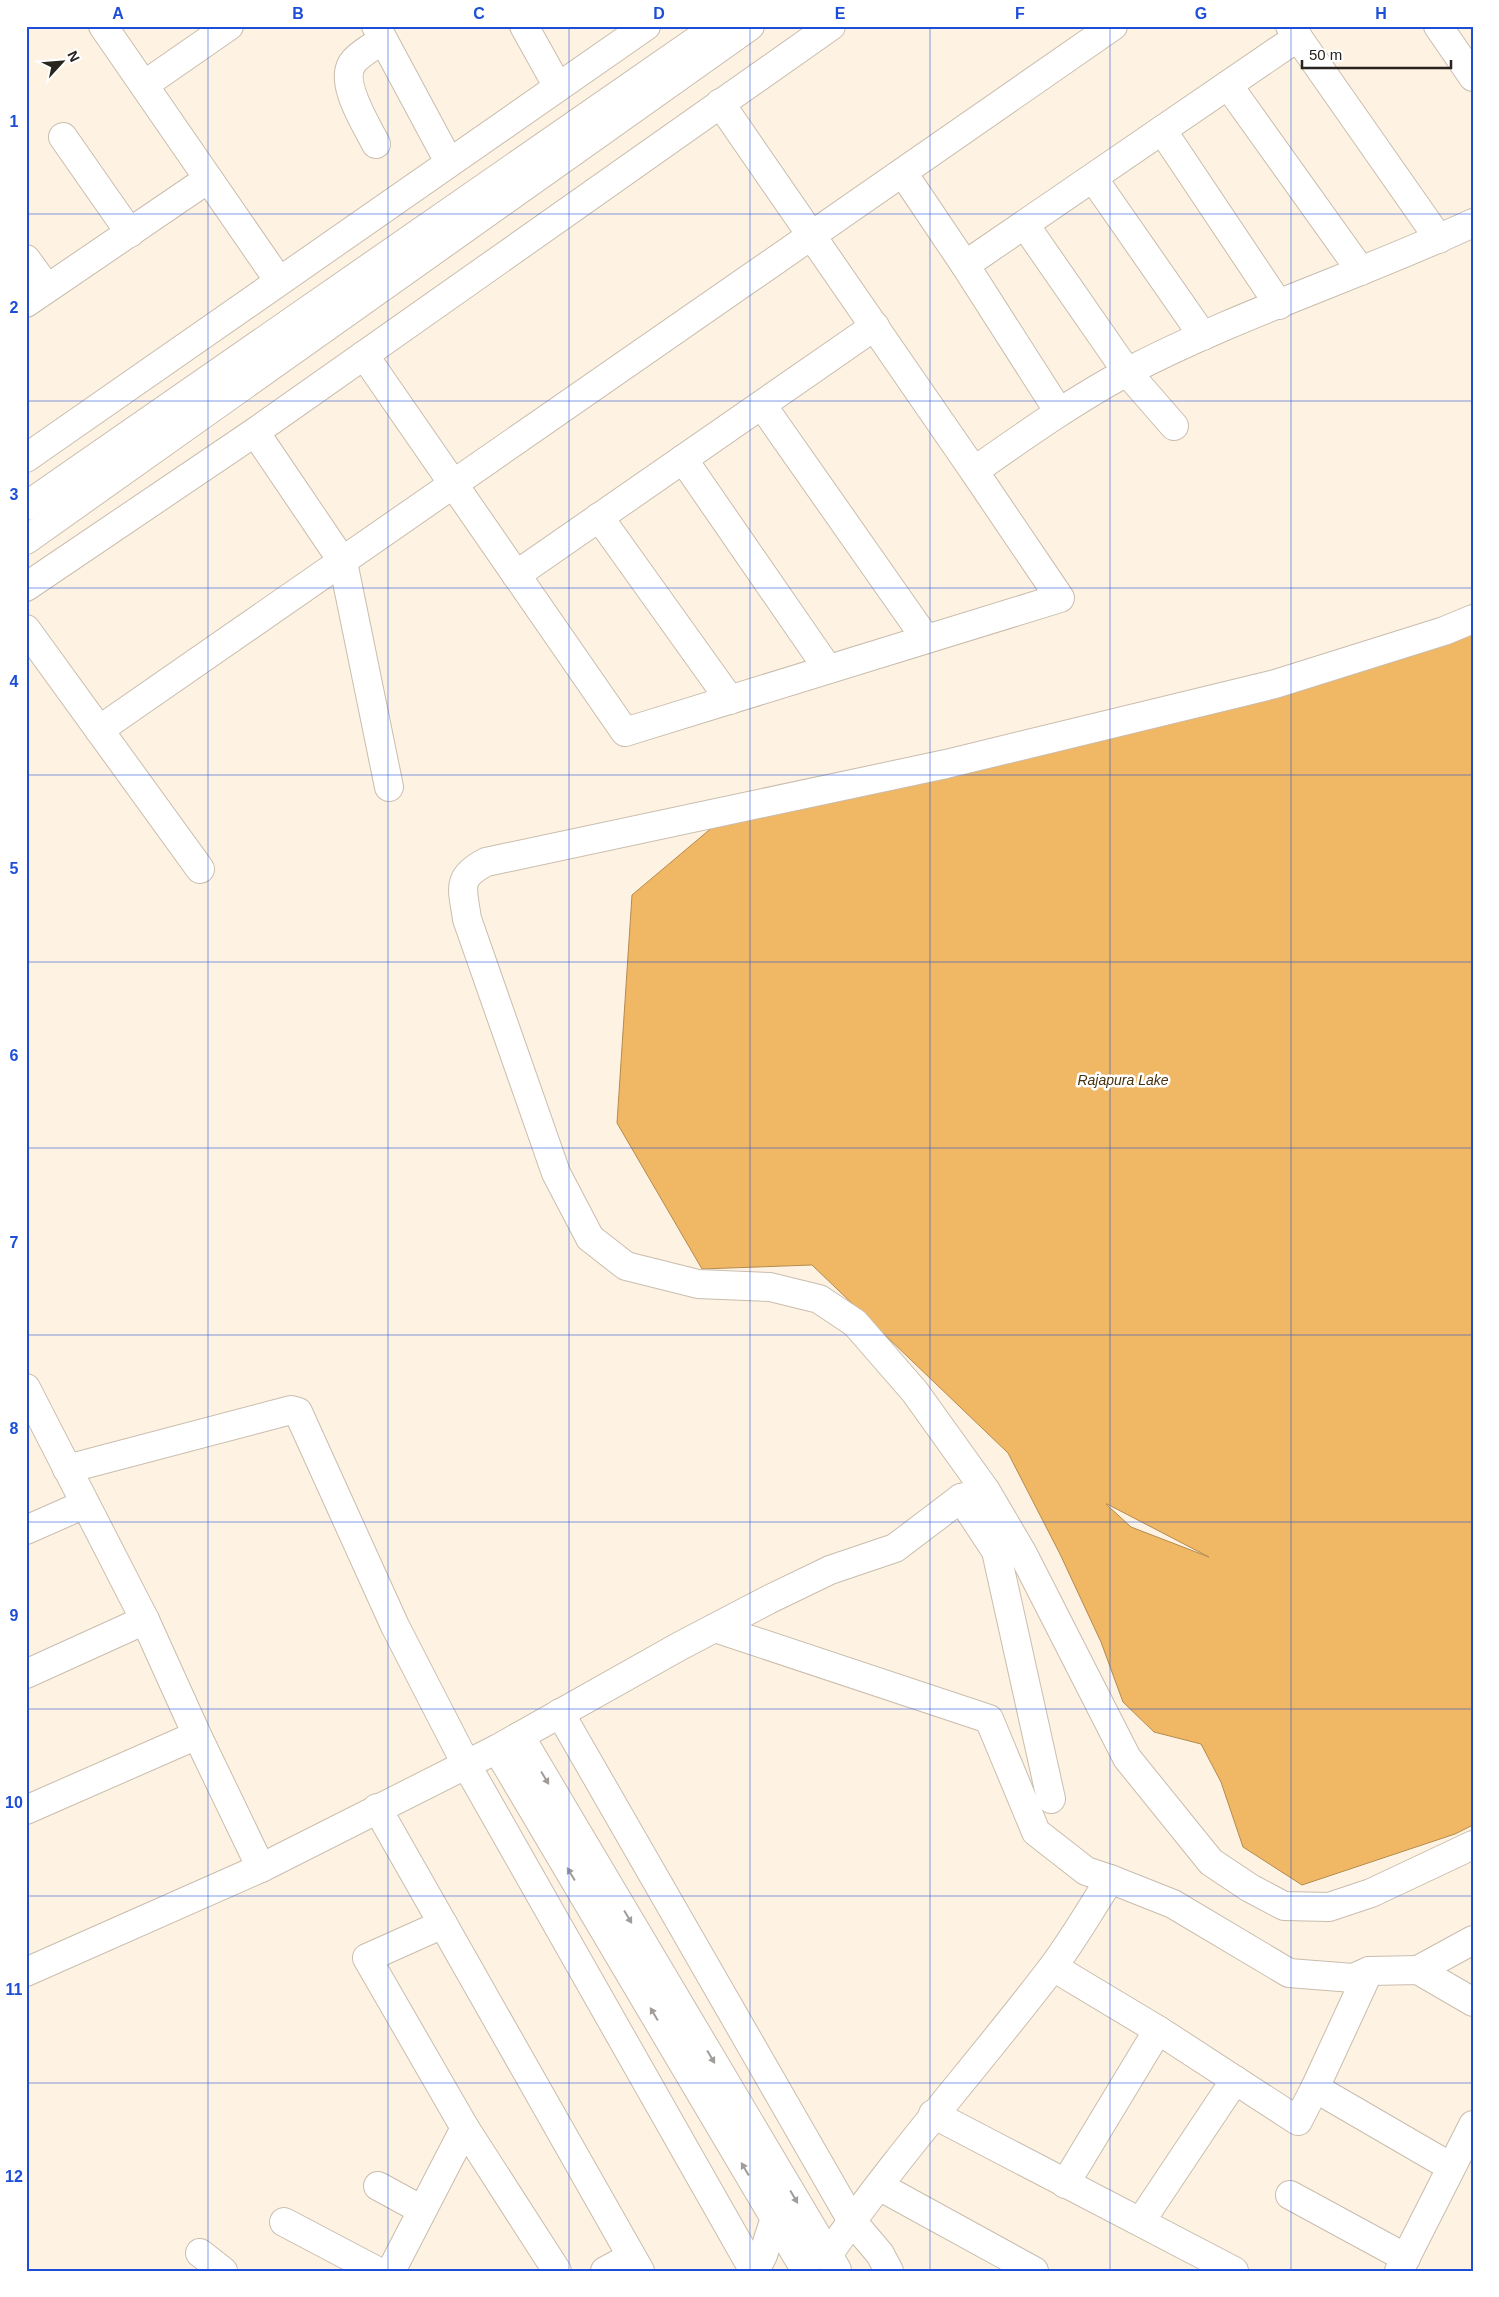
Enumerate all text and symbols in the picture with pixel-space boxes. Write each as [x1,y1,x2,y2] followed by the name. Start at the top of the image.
[112,5,124,22] text: A
[292,5,304,22] text: B
[473,5,485,22] text: C
[653,5,665,22] text: D
[835,5,846,22] text: E
[1015,5,1025,22] text: F
[1195,5,1207,22] text: G
[1375,5,1387,22] text: H
[38,38,88,88] north arrow
[1302,38,1450,70] scale bar
[1309,46,1342,63] text: 50 m
[64,48,83,64] text: N
[10,113,19,130] text: 1
[10,299,19,316] text: 2
[10,486,19,503] text: 3
[10,673,19,690] text: 4
[10,860,19,877] text: 5
[10,1047,19,1064] text: 6
[1077,1072,1169,1088] water label: Rajapura Lake
[10,1234,19,1251] text: 7
[10,1420,19,1437] text: 8
[10,1607,19,1624] text: 9
[541,1771,550,1784] one-way arrow
[5,1794,23,1811] text: 10
[566,1867,575,1880] one-way arrow
[624,1911,633,1924] one-way arrow
[6,1981,23,1998] text: 11
[649,2007,658,2020] one-way arrow
[707,2050,716,2063] one-way arrow
[741,2162,750,2175] one-way arrow
[5,2168,23,2185] text: 12
[790,2190,799,2203] one-way arrow

